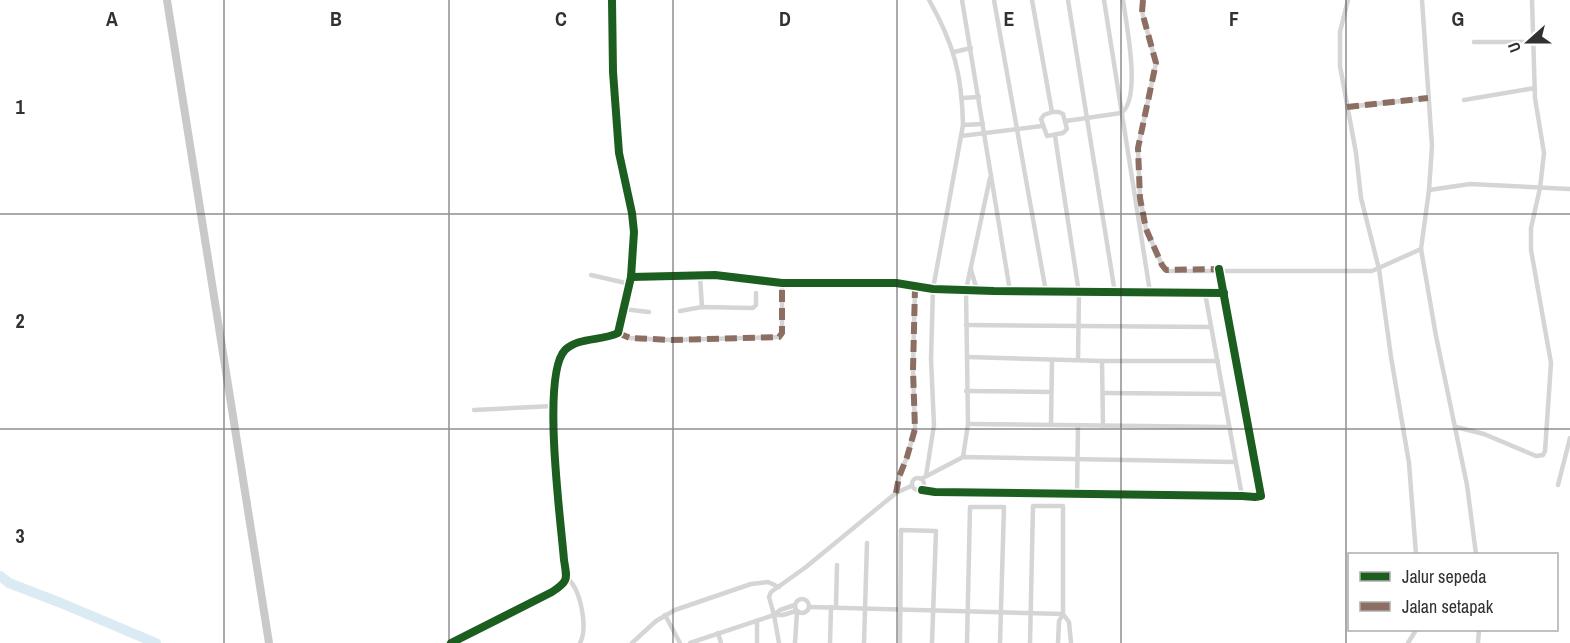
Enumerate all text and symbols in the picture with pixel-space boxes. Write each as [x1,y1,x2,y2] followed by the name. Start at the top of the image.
[106,5,118,32] text: A
[330,5,342,32] text: B
[555,5,567,32] text: C
[779,5,791,32] text: D
[1004,5,1015,32] text: E
[1229,5,1239,32] text: F
[1452,5,1464,32] text: G
[1498,12,1558,72] north arrow
[1502,39,1526,56] text: U
[15,93,25,120] text: 1
[15,307,25,334] text: 2
[15,522,25,549] text: 3
[1348,553,1558,631] legend
[1402,564,1487,589] text: Jalur sepeda
[1402,594,1494,619] text: Jalan setapak

